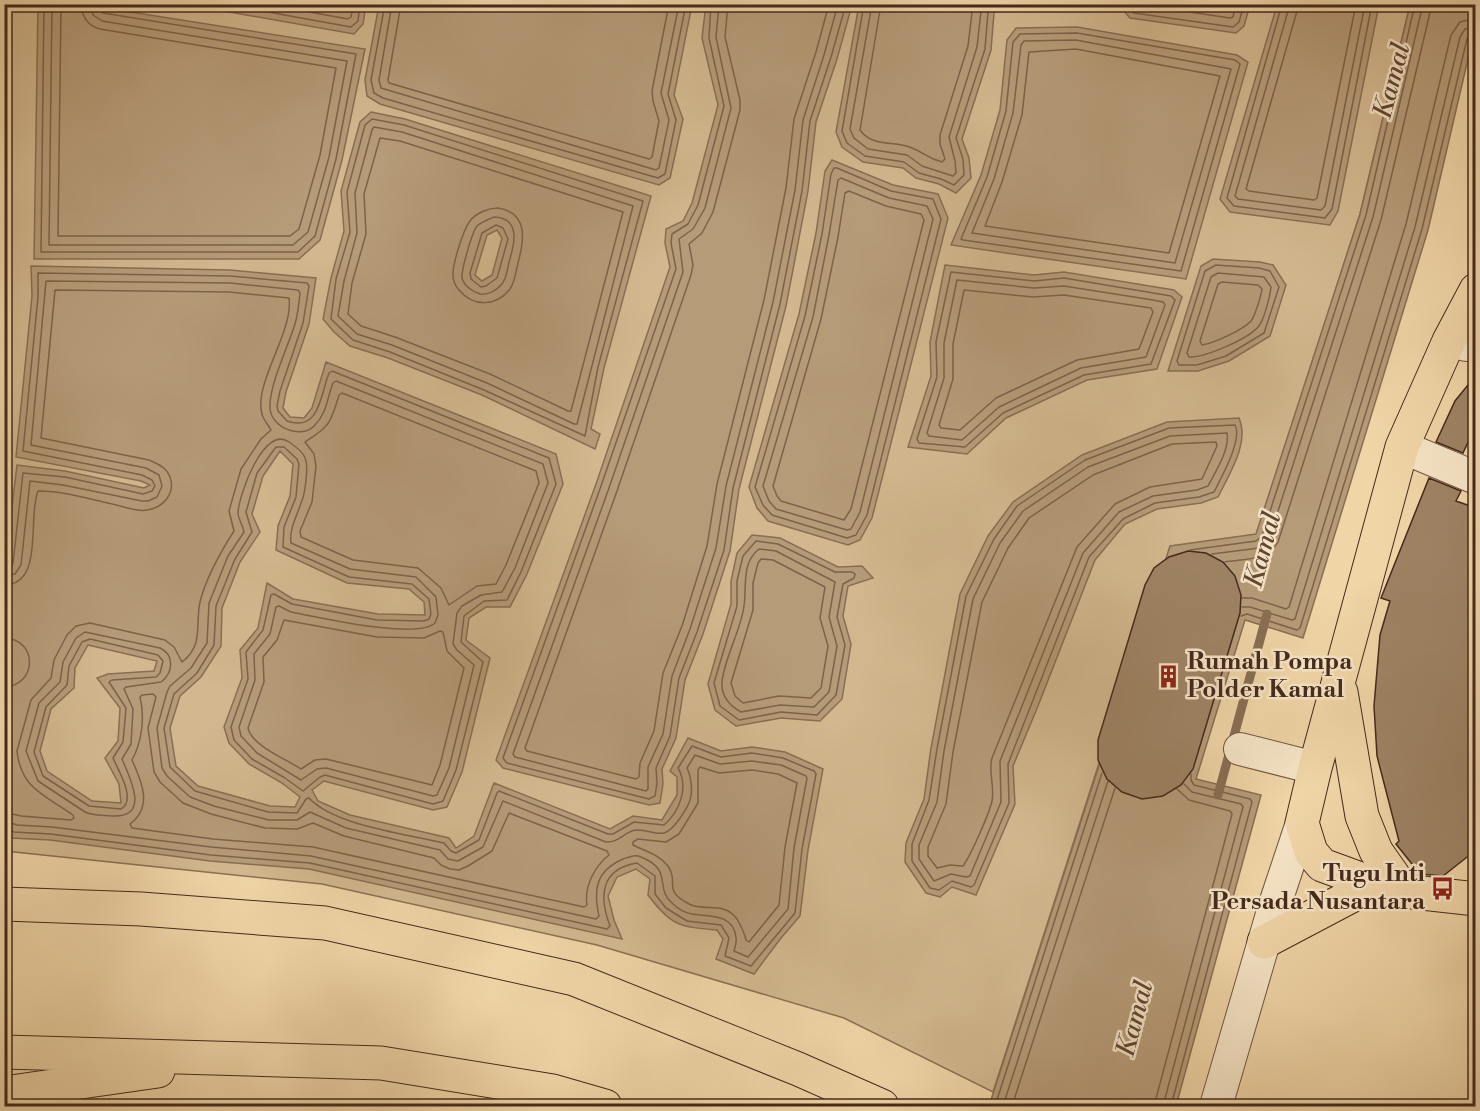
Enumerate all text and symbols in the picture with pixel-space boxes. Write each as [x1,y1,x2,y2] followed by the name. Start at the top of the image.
[1367,39,1418,122] water label: Kamal
[1238,508,1289,591] water label: Kamal
[1187,647,1353,705] place label: Rumah Pompa Polder Kamal
[1156,663,1182,689] building icon: Rumah Pompa Polder Kamal
[1211,859,1426,917] place label: Tugu Inti Persada Nusantara
[1430,875,1456,901] bus stop icon: Tugu Inti Persada Nusantara
[1110,977,1161,1060] water label: Kamal

